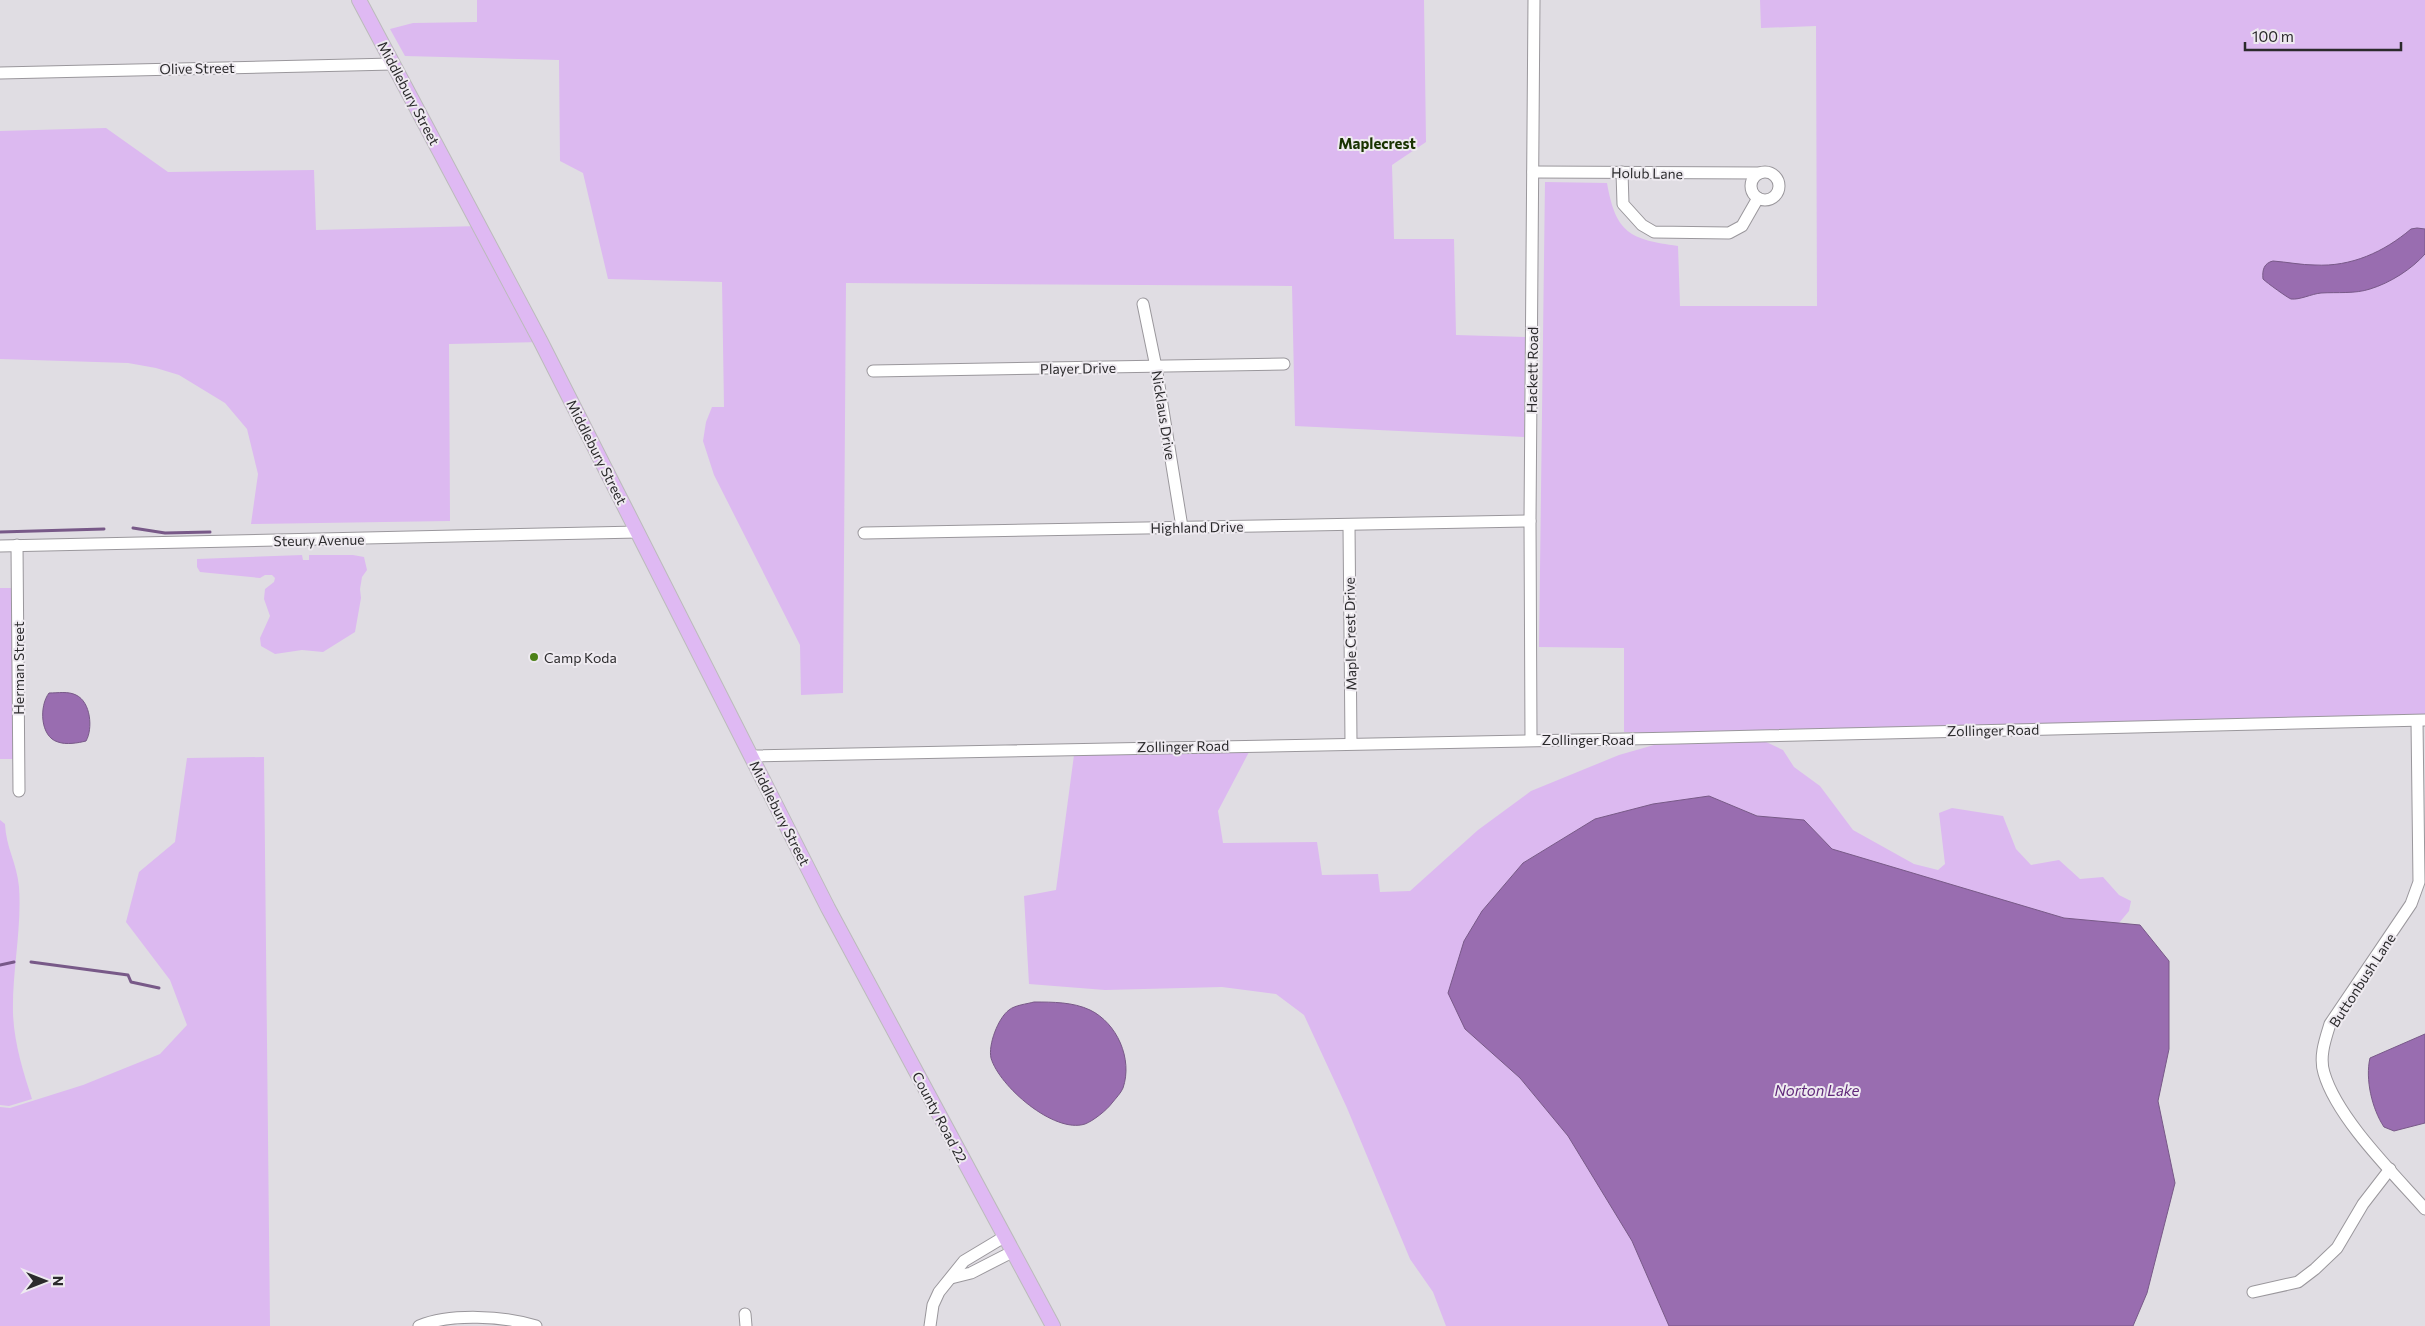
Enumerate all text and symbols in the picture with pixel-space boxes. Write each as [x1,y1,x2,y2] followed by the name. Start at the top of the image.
[2245,20,2401,52] scale bar
[2252,27,2294,45] text: 100 m
[374,38,444,148] street label: Middlebury Street
[159,59,235,77] street label: Olive Street
[1338,134,1416,152] district label: Maplecrest
[1611,164,1683,182] street label: Holub Lane
[1523,327,1541,413] street label: Hackett Road
[1040,359,1116,377] street label: Player Drive
[1149,369,1179,461] street label: Nicklaus Drive
[563,397,631,507] street label: Middlebury Street
[1150,518,1244,536] street label: Highland Drive
[273,531,365,549] street label: Steury Avenue
[1341,577,1359,691] street label: Maple Crest Drive
[10,621,27,715] street label: Herman Street
[544,649,617,666] place label: Camp Koda
[528,651,540,663] marker: Camp Koda
[1947,721,2039,739] street label: Zollinger Road
[1542,731,1634,748] street label: Zollinger Road
[1137,737,1229,755] street label: Zollinger Road
[746,758,814,868] street label: Middlebury Street
[2325,930,2399,1030] street label: Buttonbush Lane
[909,1069,971,1166] street label: County Road 22
[1775,1081,1860,1099] water label: Norton Lake
[20,1256,70,1306] north arrow
[50,1276,67,1286] text: N

